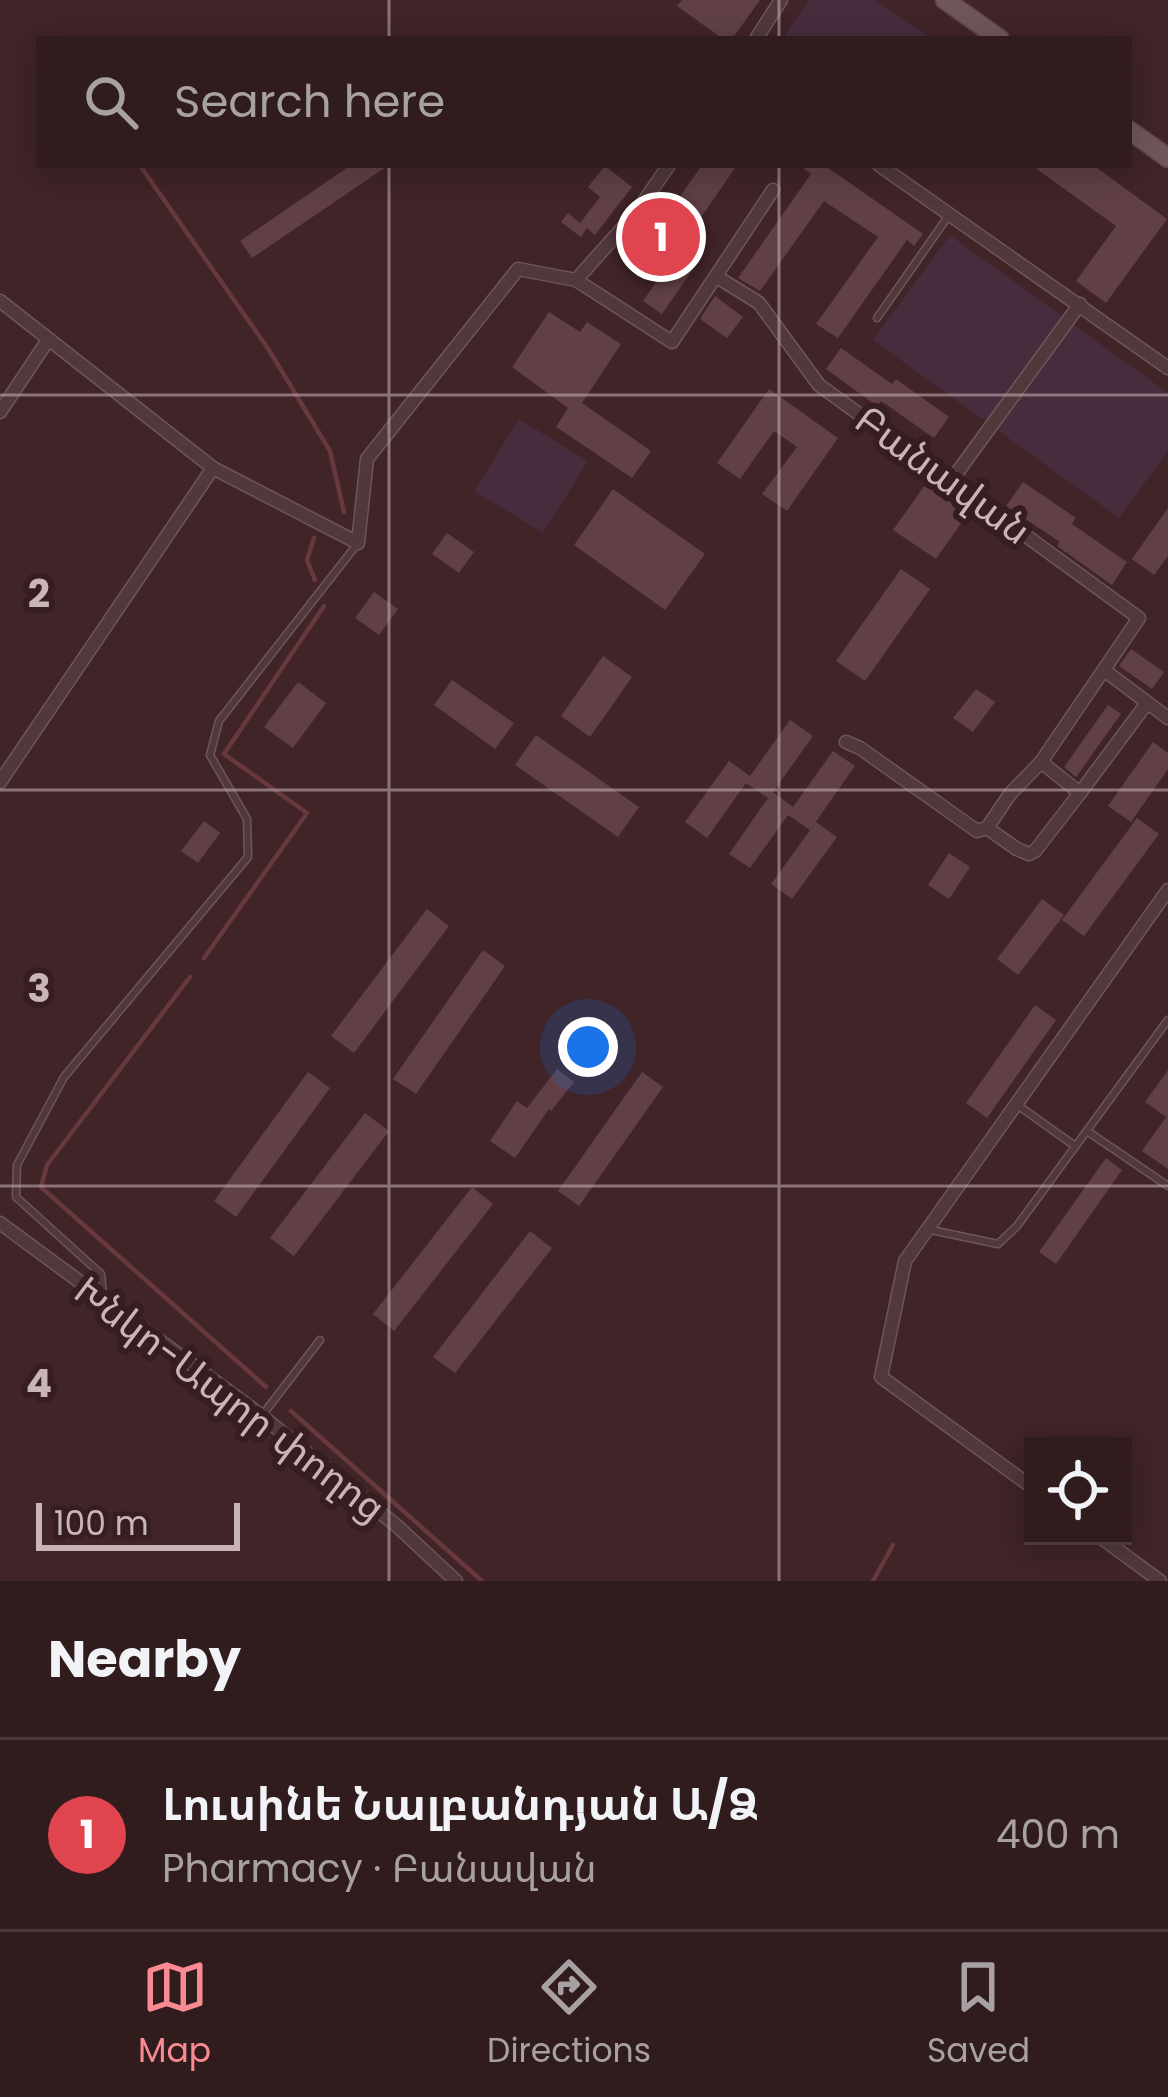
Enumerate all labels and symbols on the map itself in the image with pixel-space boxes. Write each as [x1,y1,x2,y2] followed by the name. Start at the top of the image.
[622,192,700,282] pin: 1
[844,393,1042,557] street label: Բանավան
[28,566,50,621] text: 2
[27,961,51,1016] text: 3
[558,1017,618,1077] your location
[63,1264,397,1534] street label: Խնկո-Ապոր փողոց
[26,1356,52,1411] text: 4
[36,1497,240,1550] scale bar

